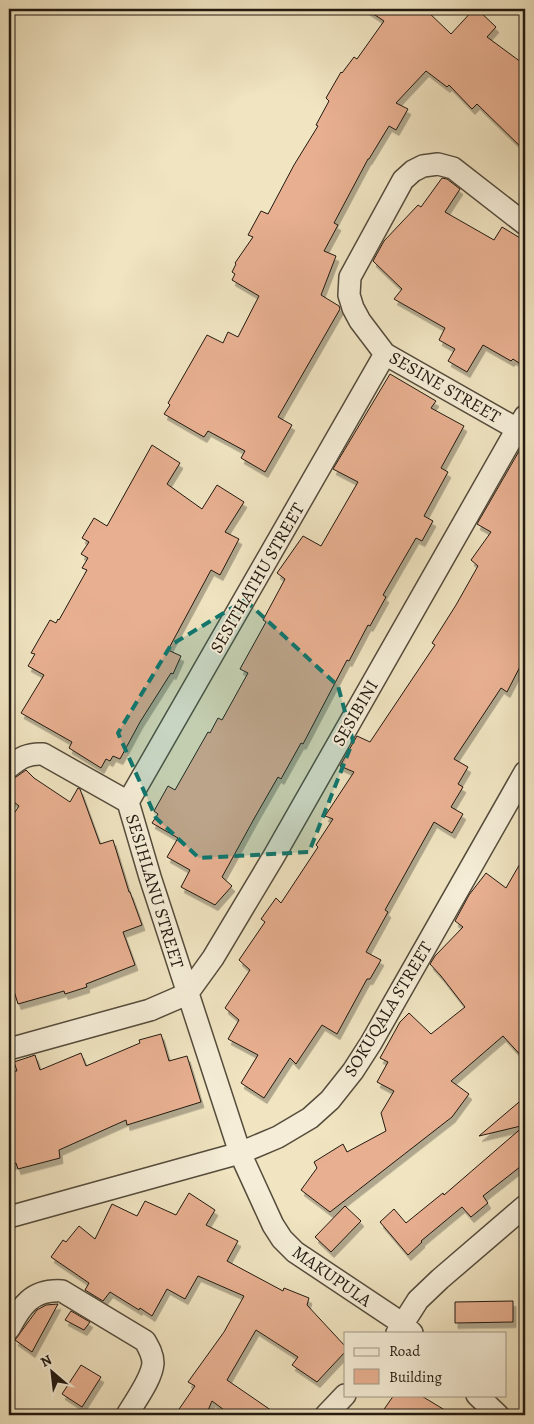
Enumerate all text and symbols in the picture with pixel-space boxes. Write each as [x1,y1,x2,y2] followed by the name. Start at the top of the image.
[385,345,505,429] street label: SESINE STREET
[204,498,310,658] street label: SESITHATHU STREET
[326,675,384,751] street label: SESIBINI
[120,811,190,971] street label: SESIHLANU STREET
[338,937,438,1081] street label: SOKUQALA STREET
[288,1240,377,1312] street label: MAKUPULA
[344,1332,506,1396] legend
[389,1341,421,1361] text: Road
[28,1346,78,1396] north arrow
[37,1350,55,1372] text: N
[389,1367,442,1387] text: Building

